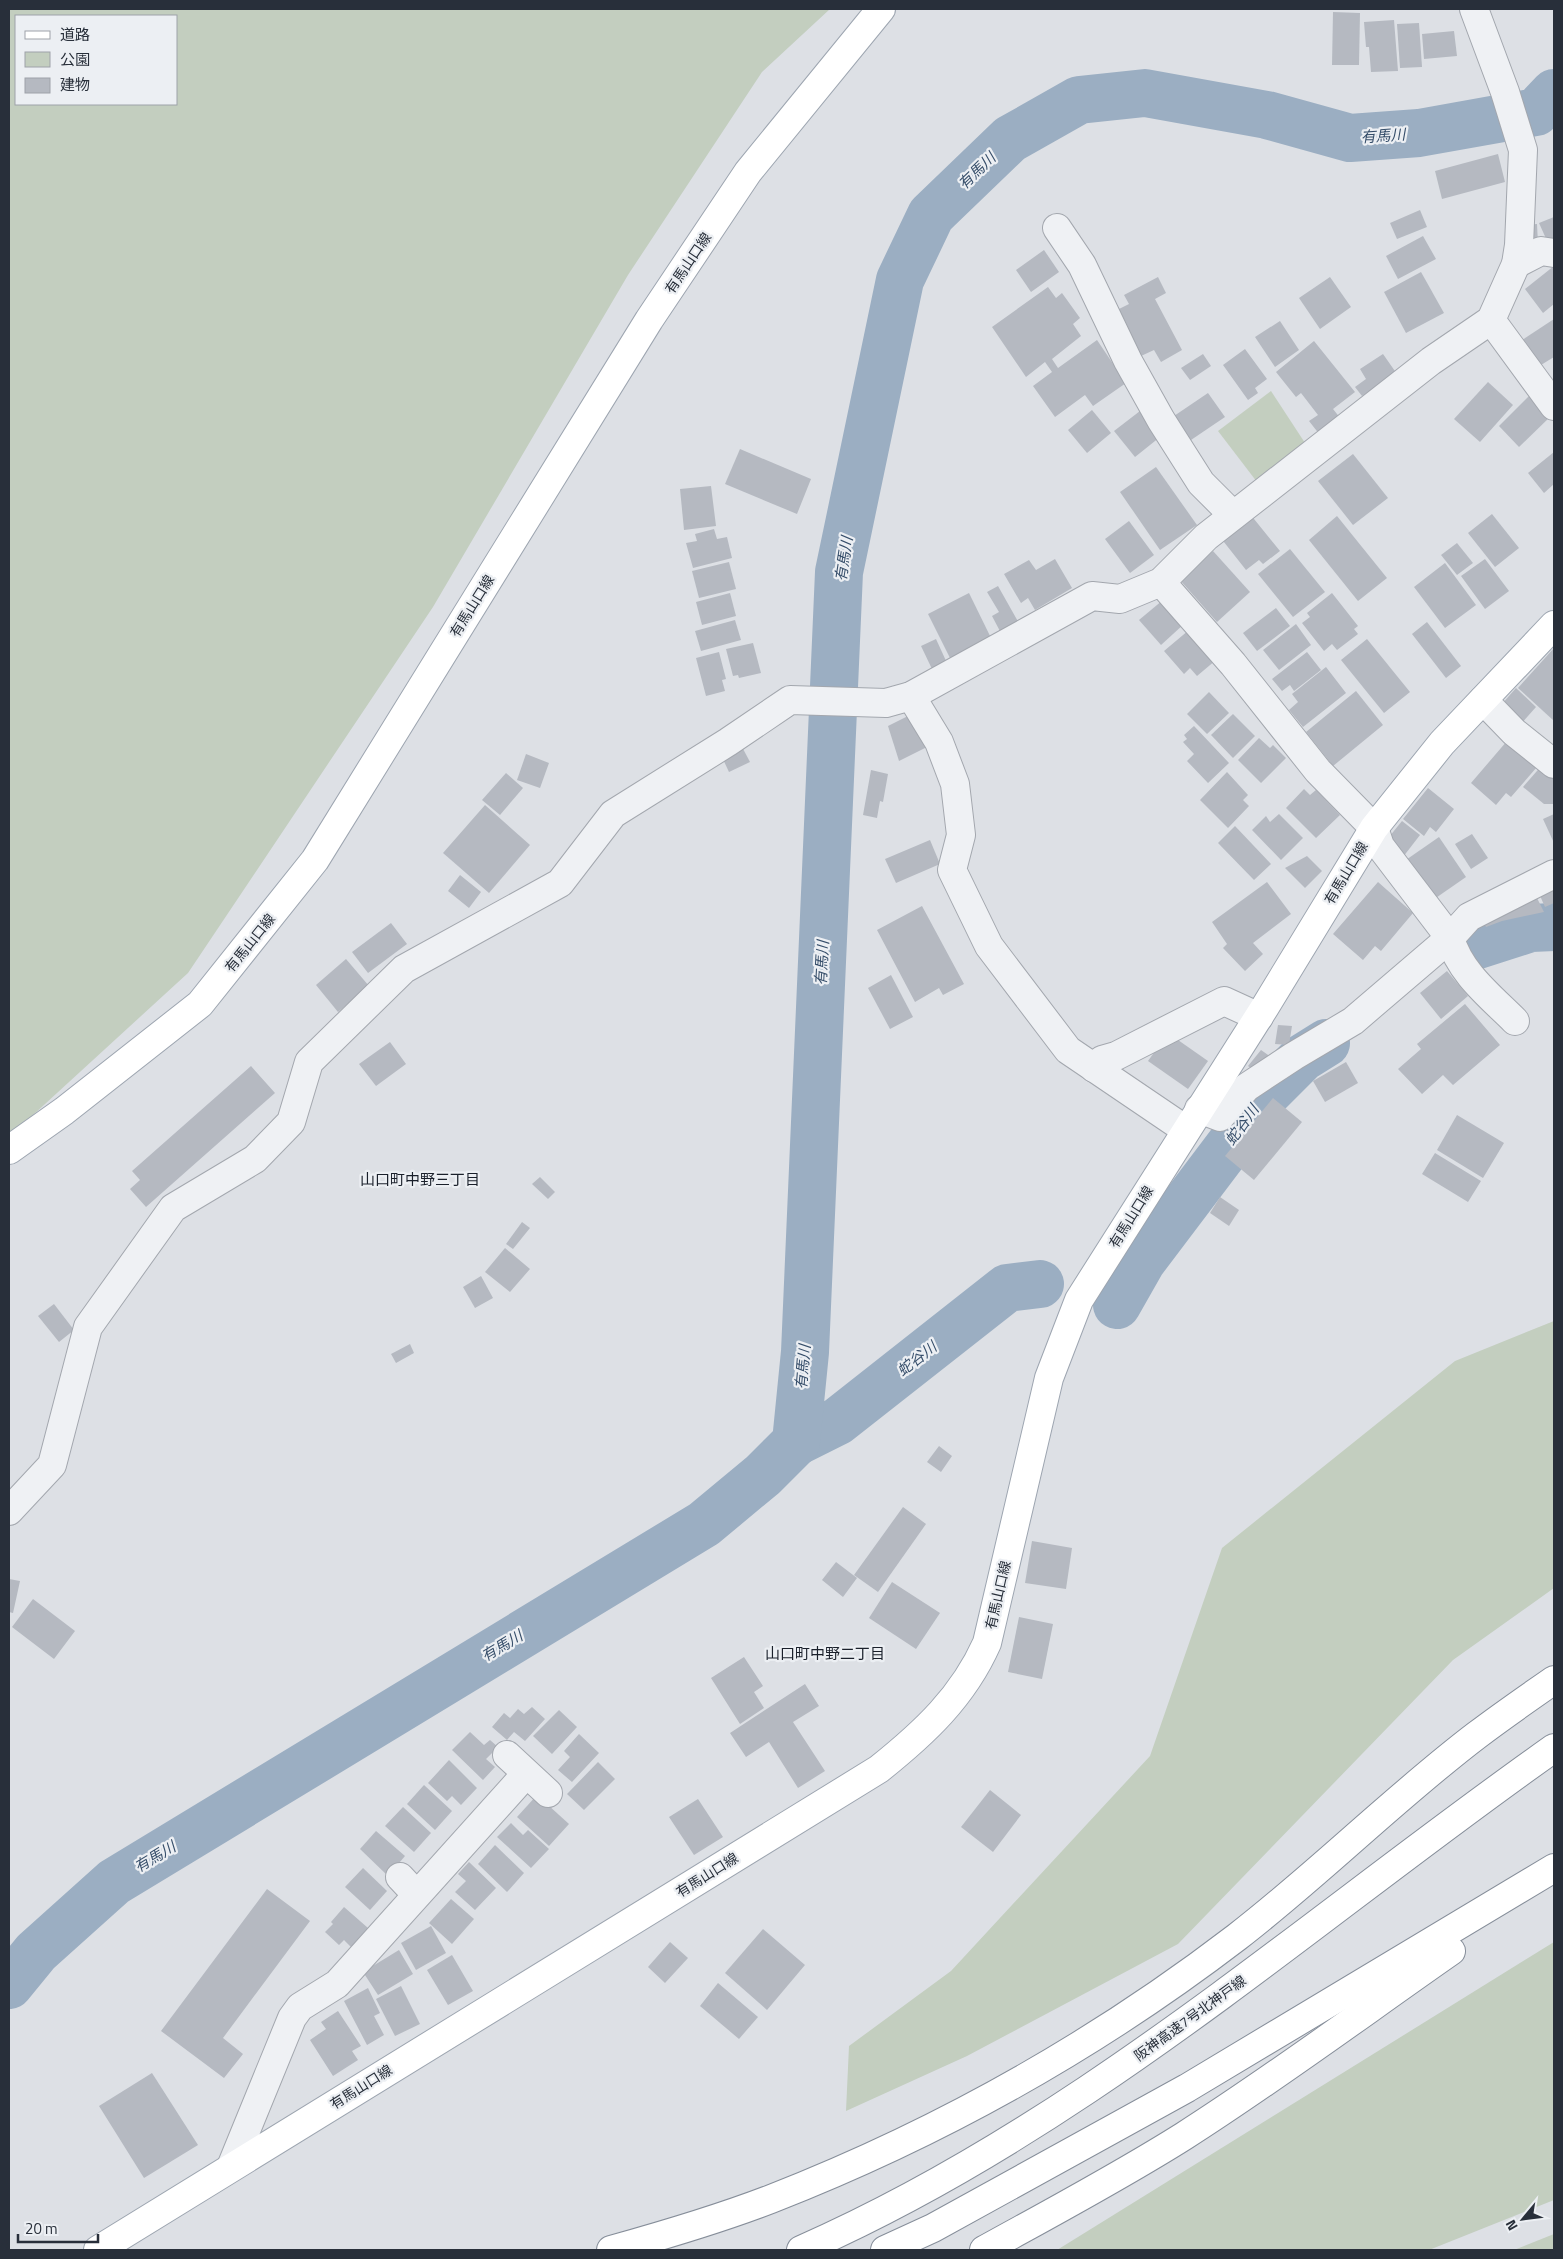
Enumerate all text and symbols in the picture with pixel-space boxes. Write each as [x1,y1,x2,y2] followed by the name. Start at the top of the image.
[15,15,178,105] legend
[60,23,90,46] text: 道路
[60,48,90,71] text: 公園
[60,73,90,96] text: 建物
[1360,122,1408,149] water label: 有馬川
[952,145,1002,195] water label: 有馬川
[659,228,716,298] street label: 有馬山口線
[829,533,859,583] water label: 有馬川
[444,570,499,641] street label: 有馬山口線
[1319,837,1373,908] street label: 有馬山口線
[219,909,280,976] street label: 有馬山口線
[809,938,834,986] water label: 有馬川
[1219,1098,1265,1150] water label: 蛇谷川
[360,1168,480,1191] district label: 山口町中野三丁目
[1103,1181,1158,1252] street label: 有馬山口線
[892,1334,943,1382] water label: 蛇谷川
[789,1342,816,1390] water label: 有馬川
[979,1558,1016,1631] street label: 有馬山口線
[477,1623,529,1667] water label: 有馬川
[765,1642,885,1665] district label: 山口町中野二丁目
[130,1834,182,1878] water label: 有馬川
[671,1847,742,1902] street label: 有馬山口線
[1129,1970,1250,2065] street label: 阪神高速7号北神戸線
[325,2059,396,2114] street label: 有馬山口線
[1498,2194,1548,2244] north arrow
[18,2212,98,2244] scale bar
[1500,2216,1523,2235] text: N
[25,2217,58,2240] text: 20 m

